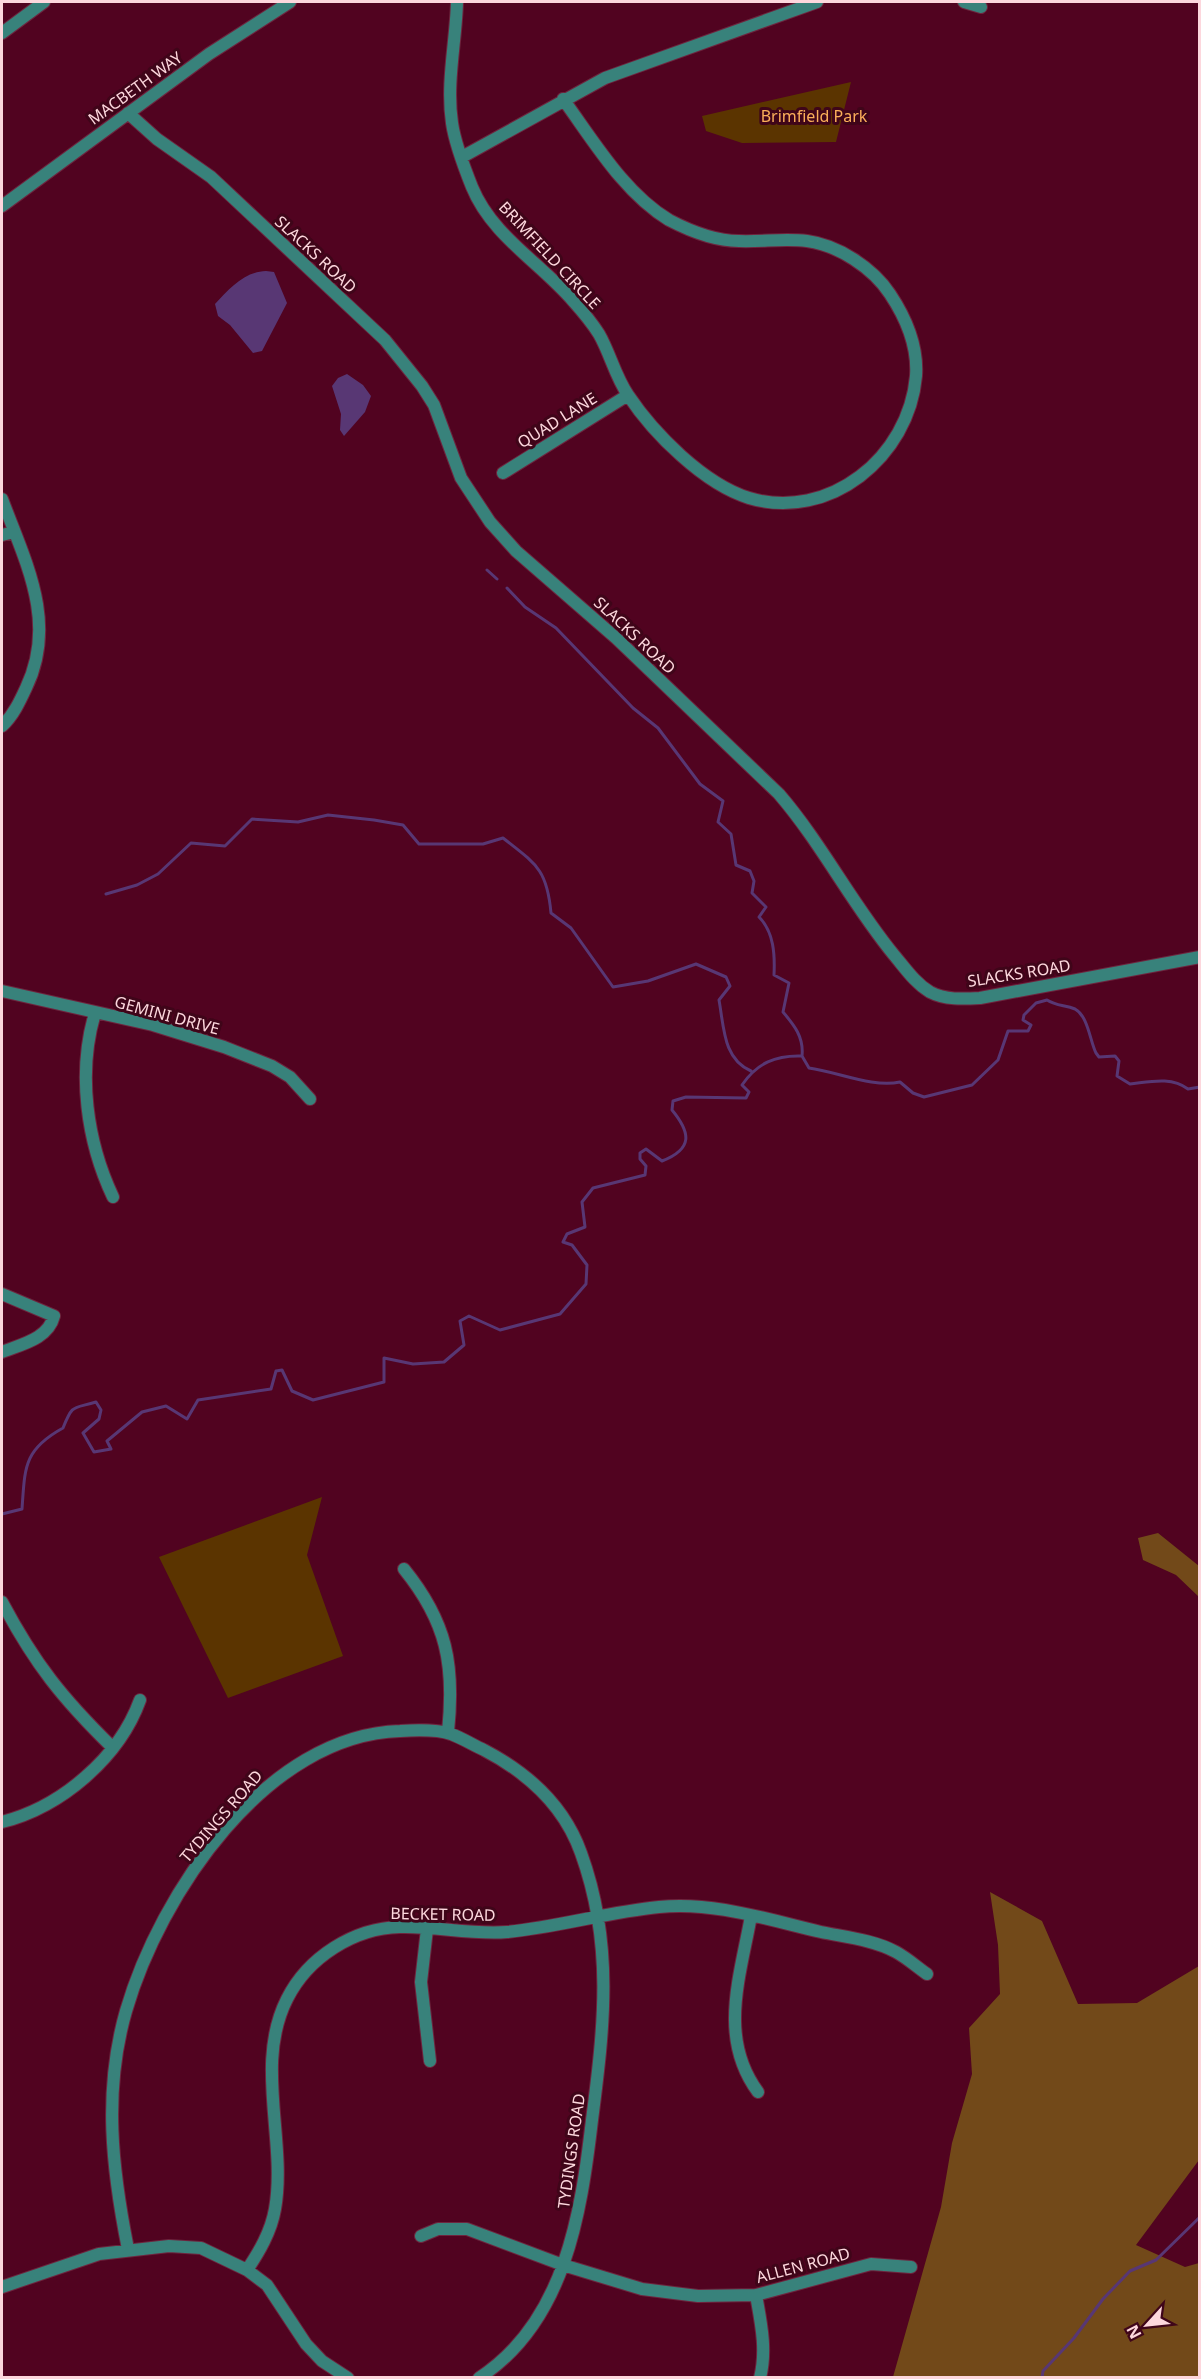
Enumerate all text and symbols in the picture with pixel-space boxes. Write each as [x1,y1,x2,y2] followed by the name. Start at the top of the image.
[84,46,187,130] street label: MACBETH WAY
[761,105,868,127] park label: Brimfield Park
[494,196,606,314] street label: BRIMFIELD CIRCLE
[270,210,362,298] street label: SLACKS ROAD
[513,387,601,453] street label: QUAD LANE
[589,591,681,679] street label: SLACKS ROAD
[966,954,1072,992] street label: SLACKS ROAD
[112,990,222,1040] street label: GEMINI DRIVE
[175,1765,267,1867] street label: TYDINGS ROAD
[390,1902,496,1926] street label: BECKET ROAD
[552,2092,590,2210] street label: TYDINGS ROAD
[754,2242,852,2288] street label: ALLEN ROAD
[1117,2295,1177,2355] north arrow
[1121,2321,1146,2343] text: N

